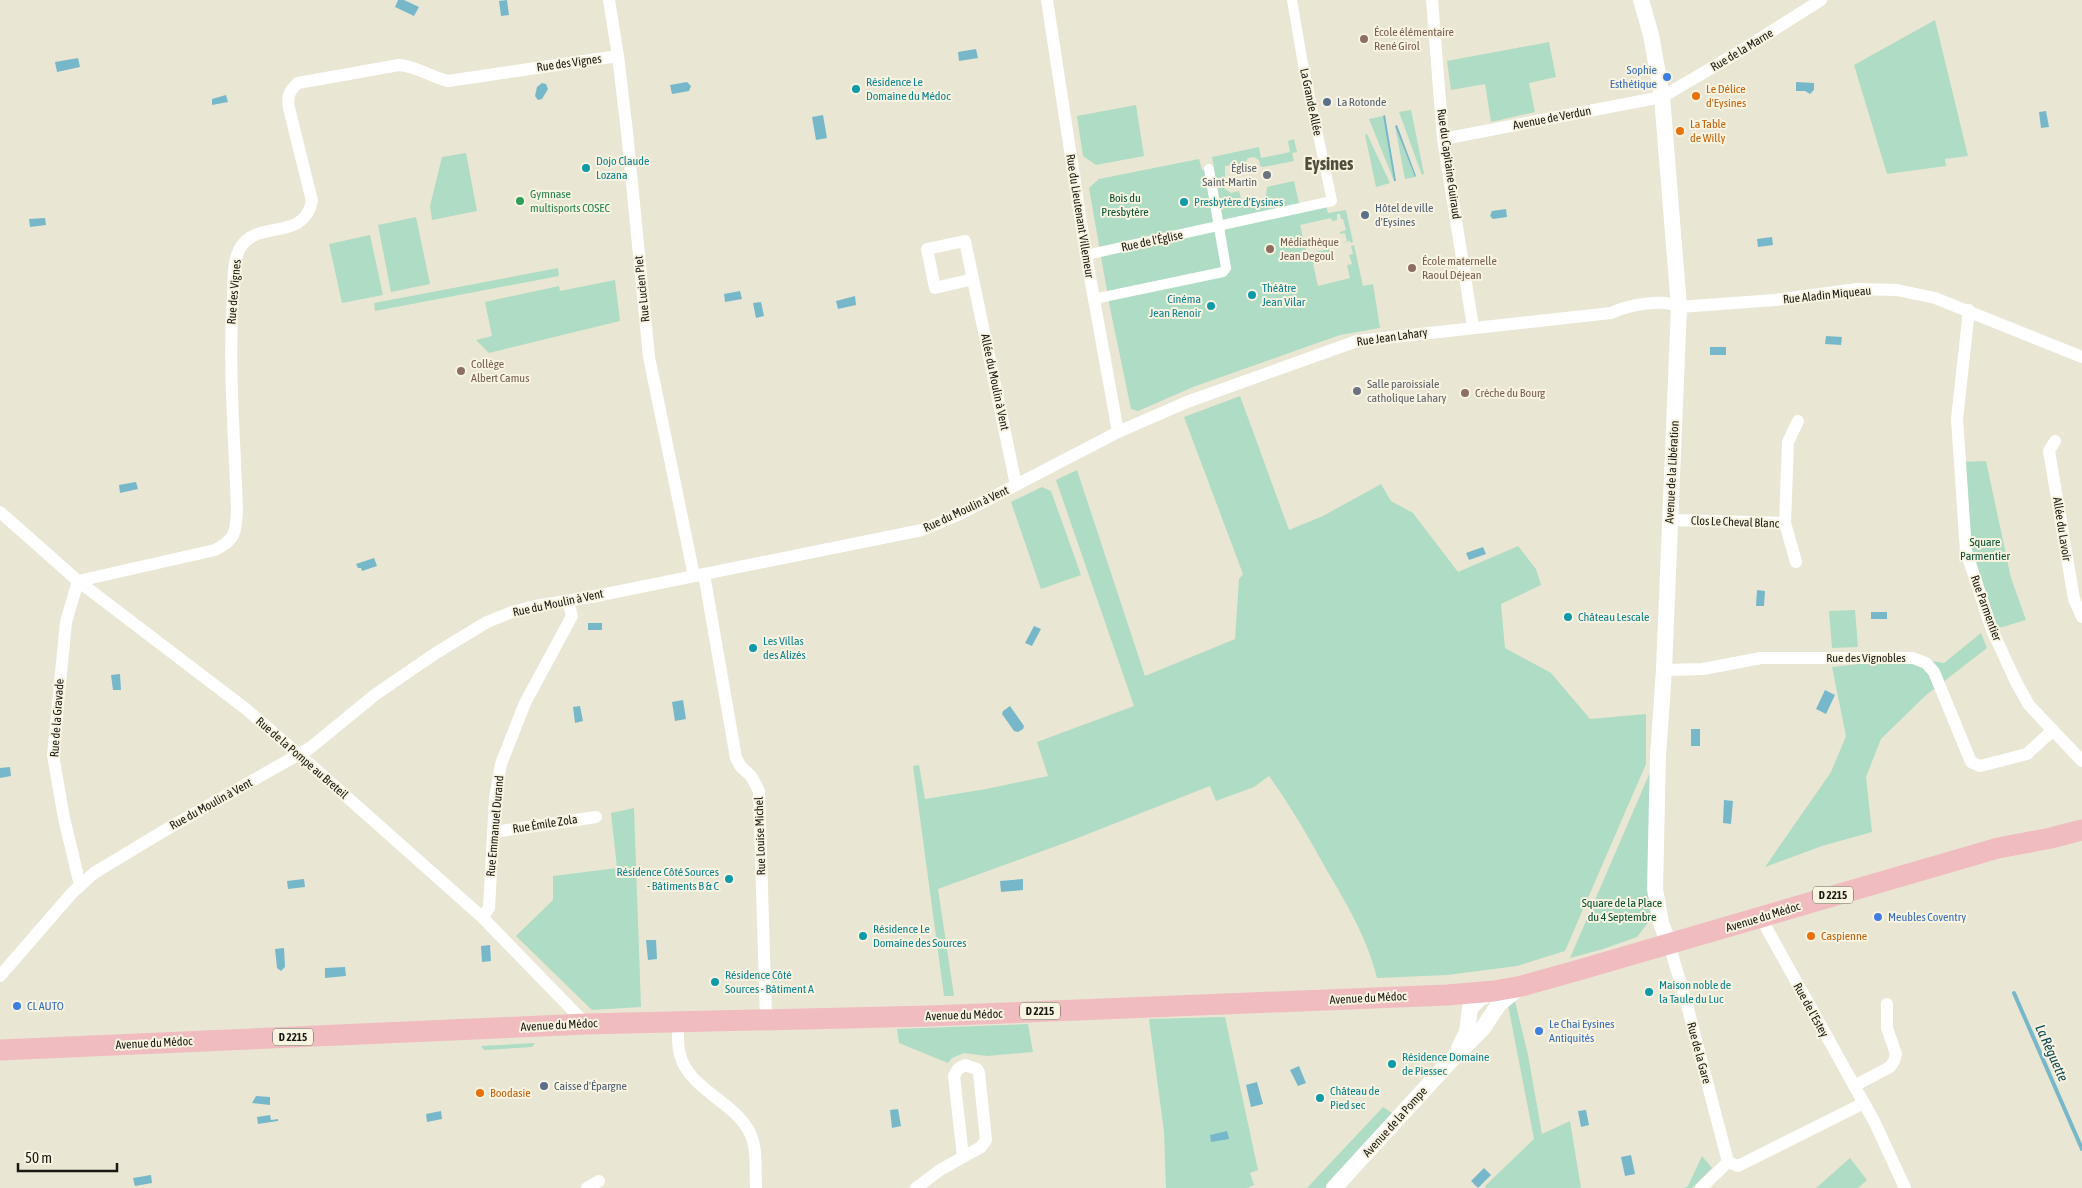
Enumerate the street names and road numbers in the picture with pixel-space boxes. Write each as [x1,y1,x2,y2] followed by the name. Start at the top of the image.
[1708,26,1776,74] street label: Rue de la Marne
[536,52,602,74] street label: Rue des Vignes
[1297,67,1325,137] street label: La Grande Allée
[1512,104,1592,132] street label: Avenue de Verdun
[1434,108,1464,220] street label: Rue du Capitaine Guiraud
[1063,153,1097,280] street label: Rue du Lieutenant Villemeur
[1120,228,1184,254] street label: Rue de l'Église
[631,255,652,323] street label: Rue Lucien Piet
[224,259,244,325] street label: Rue des Vignes
[1782,283,1872,307] street label: Rue Aladin Miqueau
[1356,325,1428,349] street label: Rue Jean Lahary
[978,333,1012,432] street label: Allée du Moulin à Vent
[1662,420,1682,524] street label: Avenue de la Libération
[921,483,1011,535] street label: Rue du Moulin à Vent
[2050,496,2074,563] street label: Allée du Lavoir
[1691,513,1780,531] street label: Clos Le Cheval Blanc
[1968,573,2004,643] street label: Rue Parmentier
[511,586,605,619] street label: Rue du Moulin à Vent
[1826,651,1906,665] street label: Rue des Vignobles
[47,678,67,758] street label: Rue de la Gravade
[253,714,351,802] street label: Rue de la Pompe au Breteil
[167,775,255,833] street label: Rue du Moulin à Vent
[484,775,506,877] street label: Rue Emmanuel Durand
[752,796,768,876] street label: Rue Louise Michel
[512,812,578,836] street label: Rue Émile Zola
[1813,886,1853,904] road number: D 2215
[1724,899,1802,935] street label: Avenue du Médoc
[1790,980,1832,1040] street label: Rue de l'Estey
[1329,989,1407,1007] street label: Avenue du Médoc
[1020,1002,1060,1019] road number: D 2215
[925,1007,1003,1023] street label: Avenue du Médoc
[520,1016,598,1034] street label: Avenue du Médoc
[1684,1021,1714,1085] street label: Rue de la Gare
[273,1028,313,1046] road number: D 2215
[115,1034,193,1052] street label: Avenue du Médoc
[1360,1084,1430,1160] street label: Avenue de la Pompe

